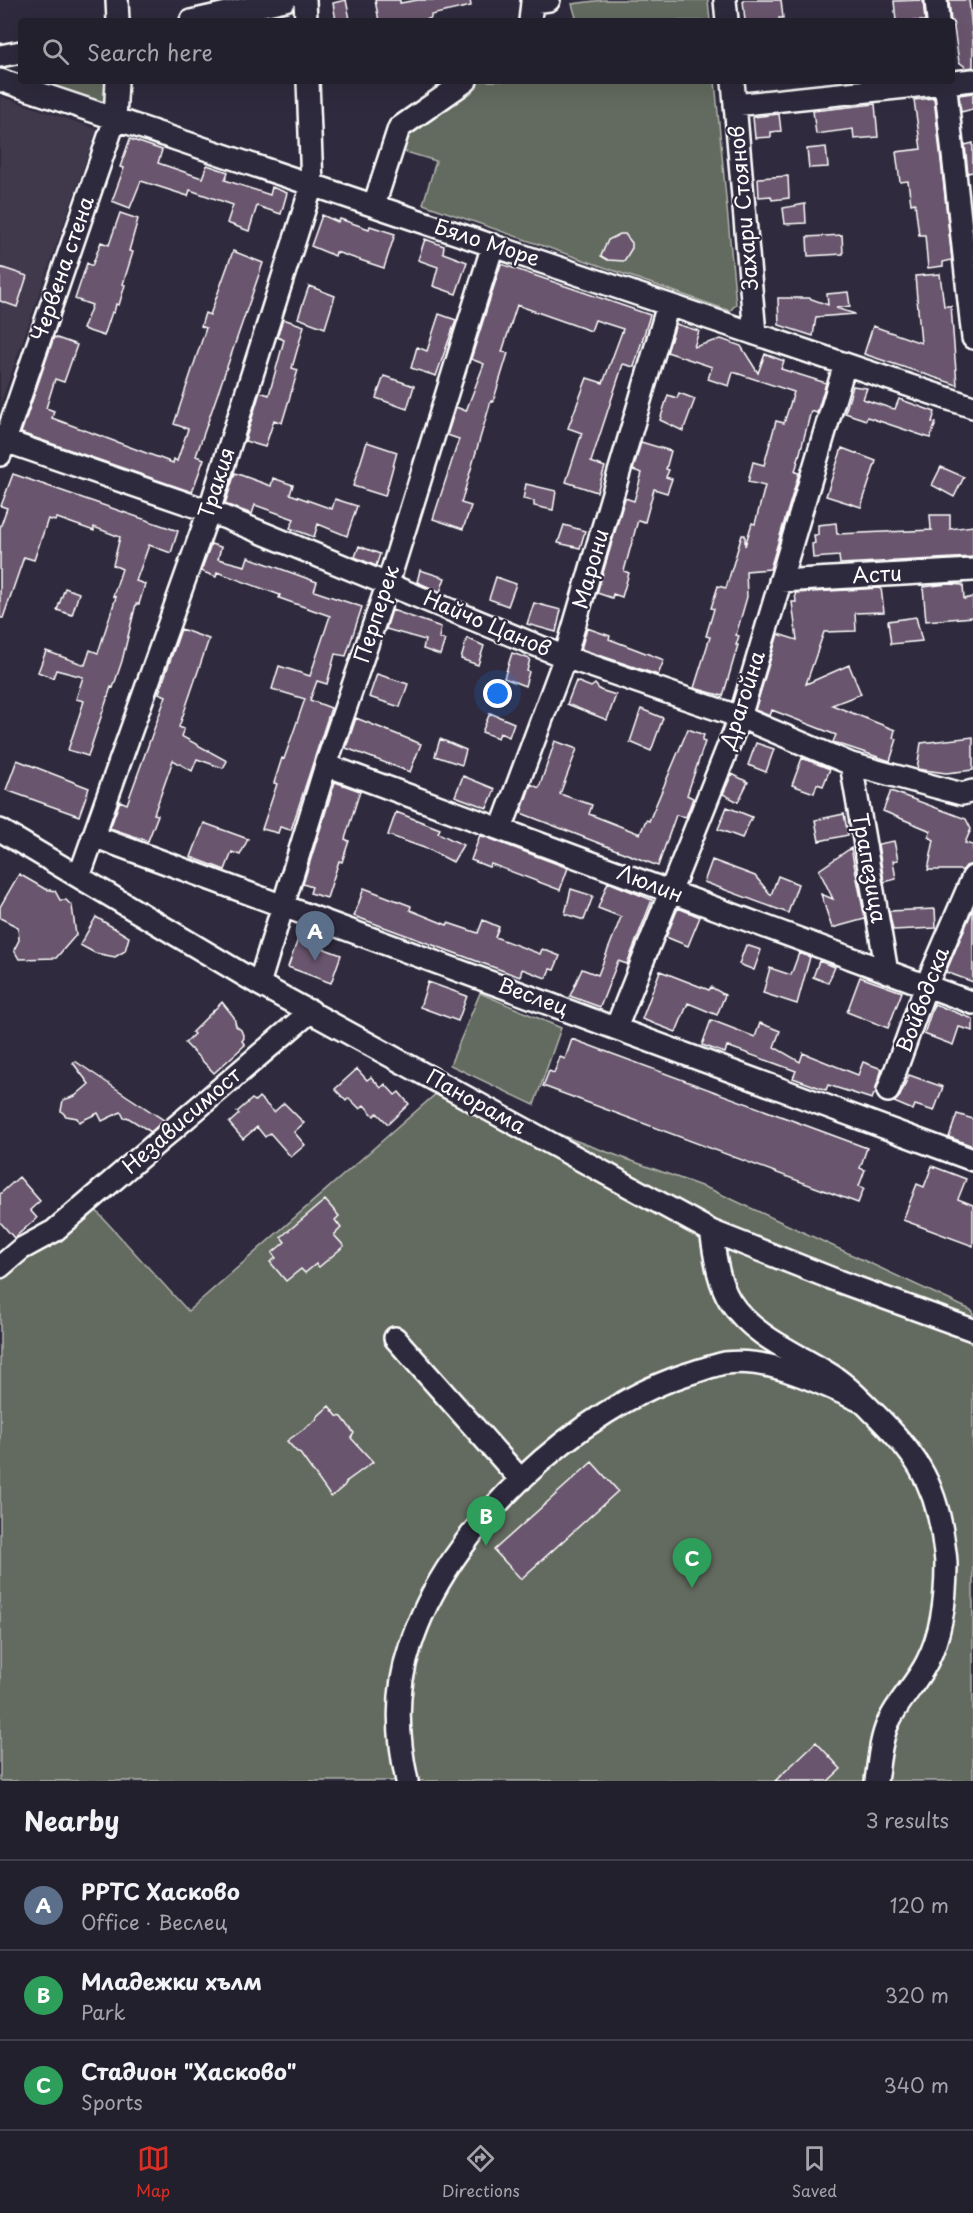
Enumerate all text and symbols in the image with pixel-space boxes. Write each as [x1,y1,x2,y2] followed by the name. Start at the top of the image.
[18,18,955,84] search box
[39,35,72,68] icon: search
[87,35,213,68] text: Search here
[719,124,765,292] street label: Захари Стоянов
[21,191,101,345] street label: Червена стена
[431,209,544,273] street label: Бяло Море
[189,443,242,522] street label: Тракия
[562,525,616,612] street label: Марони
[851,556,902,590] street label: Асти
[344,560,406,666] street label: Перперек
[419,581,557,663] street label: Найчо Цанов
[710,646,772,754] street label: Драгойна
[483,679,512,708] your location
[846,810,897,926] street label: Трапезица
[613,855,688,909] street label: Люлин
[296,912,334,961] pin: A
[886,942,956,1057] street label: Войводска
[494,968,574,1023] street label: Веслец
[114,1058,248,1180] street label: Независимост
[421,1060,533,1141] street label: Панорама
[466,1496,506,1546] pin: B
[672,1538,712,1588] pin: C
[24,1801,119,1840] text: Nearby
[866,1805,949,1835] text: 3 results
[81,1874,240,1907] text: РРТС Хасково
[36,1890,51,1920] text: A
[890,1890,949,1920] text: 120 m
[81,1907,227,1937] text: Office · Веслец
[81,1964,262,1997] text: Младежки хълм
[37,1980,50,2010] text: B
[885,1980,949,2010] text: 320 m
[81,1997,126,2027] text: Park
[81,2054,297,2087] text: Стадион "Хасково"
[36,2070,51,2100] text: C
[884,2070,949,2100] text: 340 m
[81,2087,143,2117] text: Sports
[136,2142,170,2202] tab: Map
[442,2142,520,2202] tab: Directions
[792,2142,837,2202] tab: Saved

